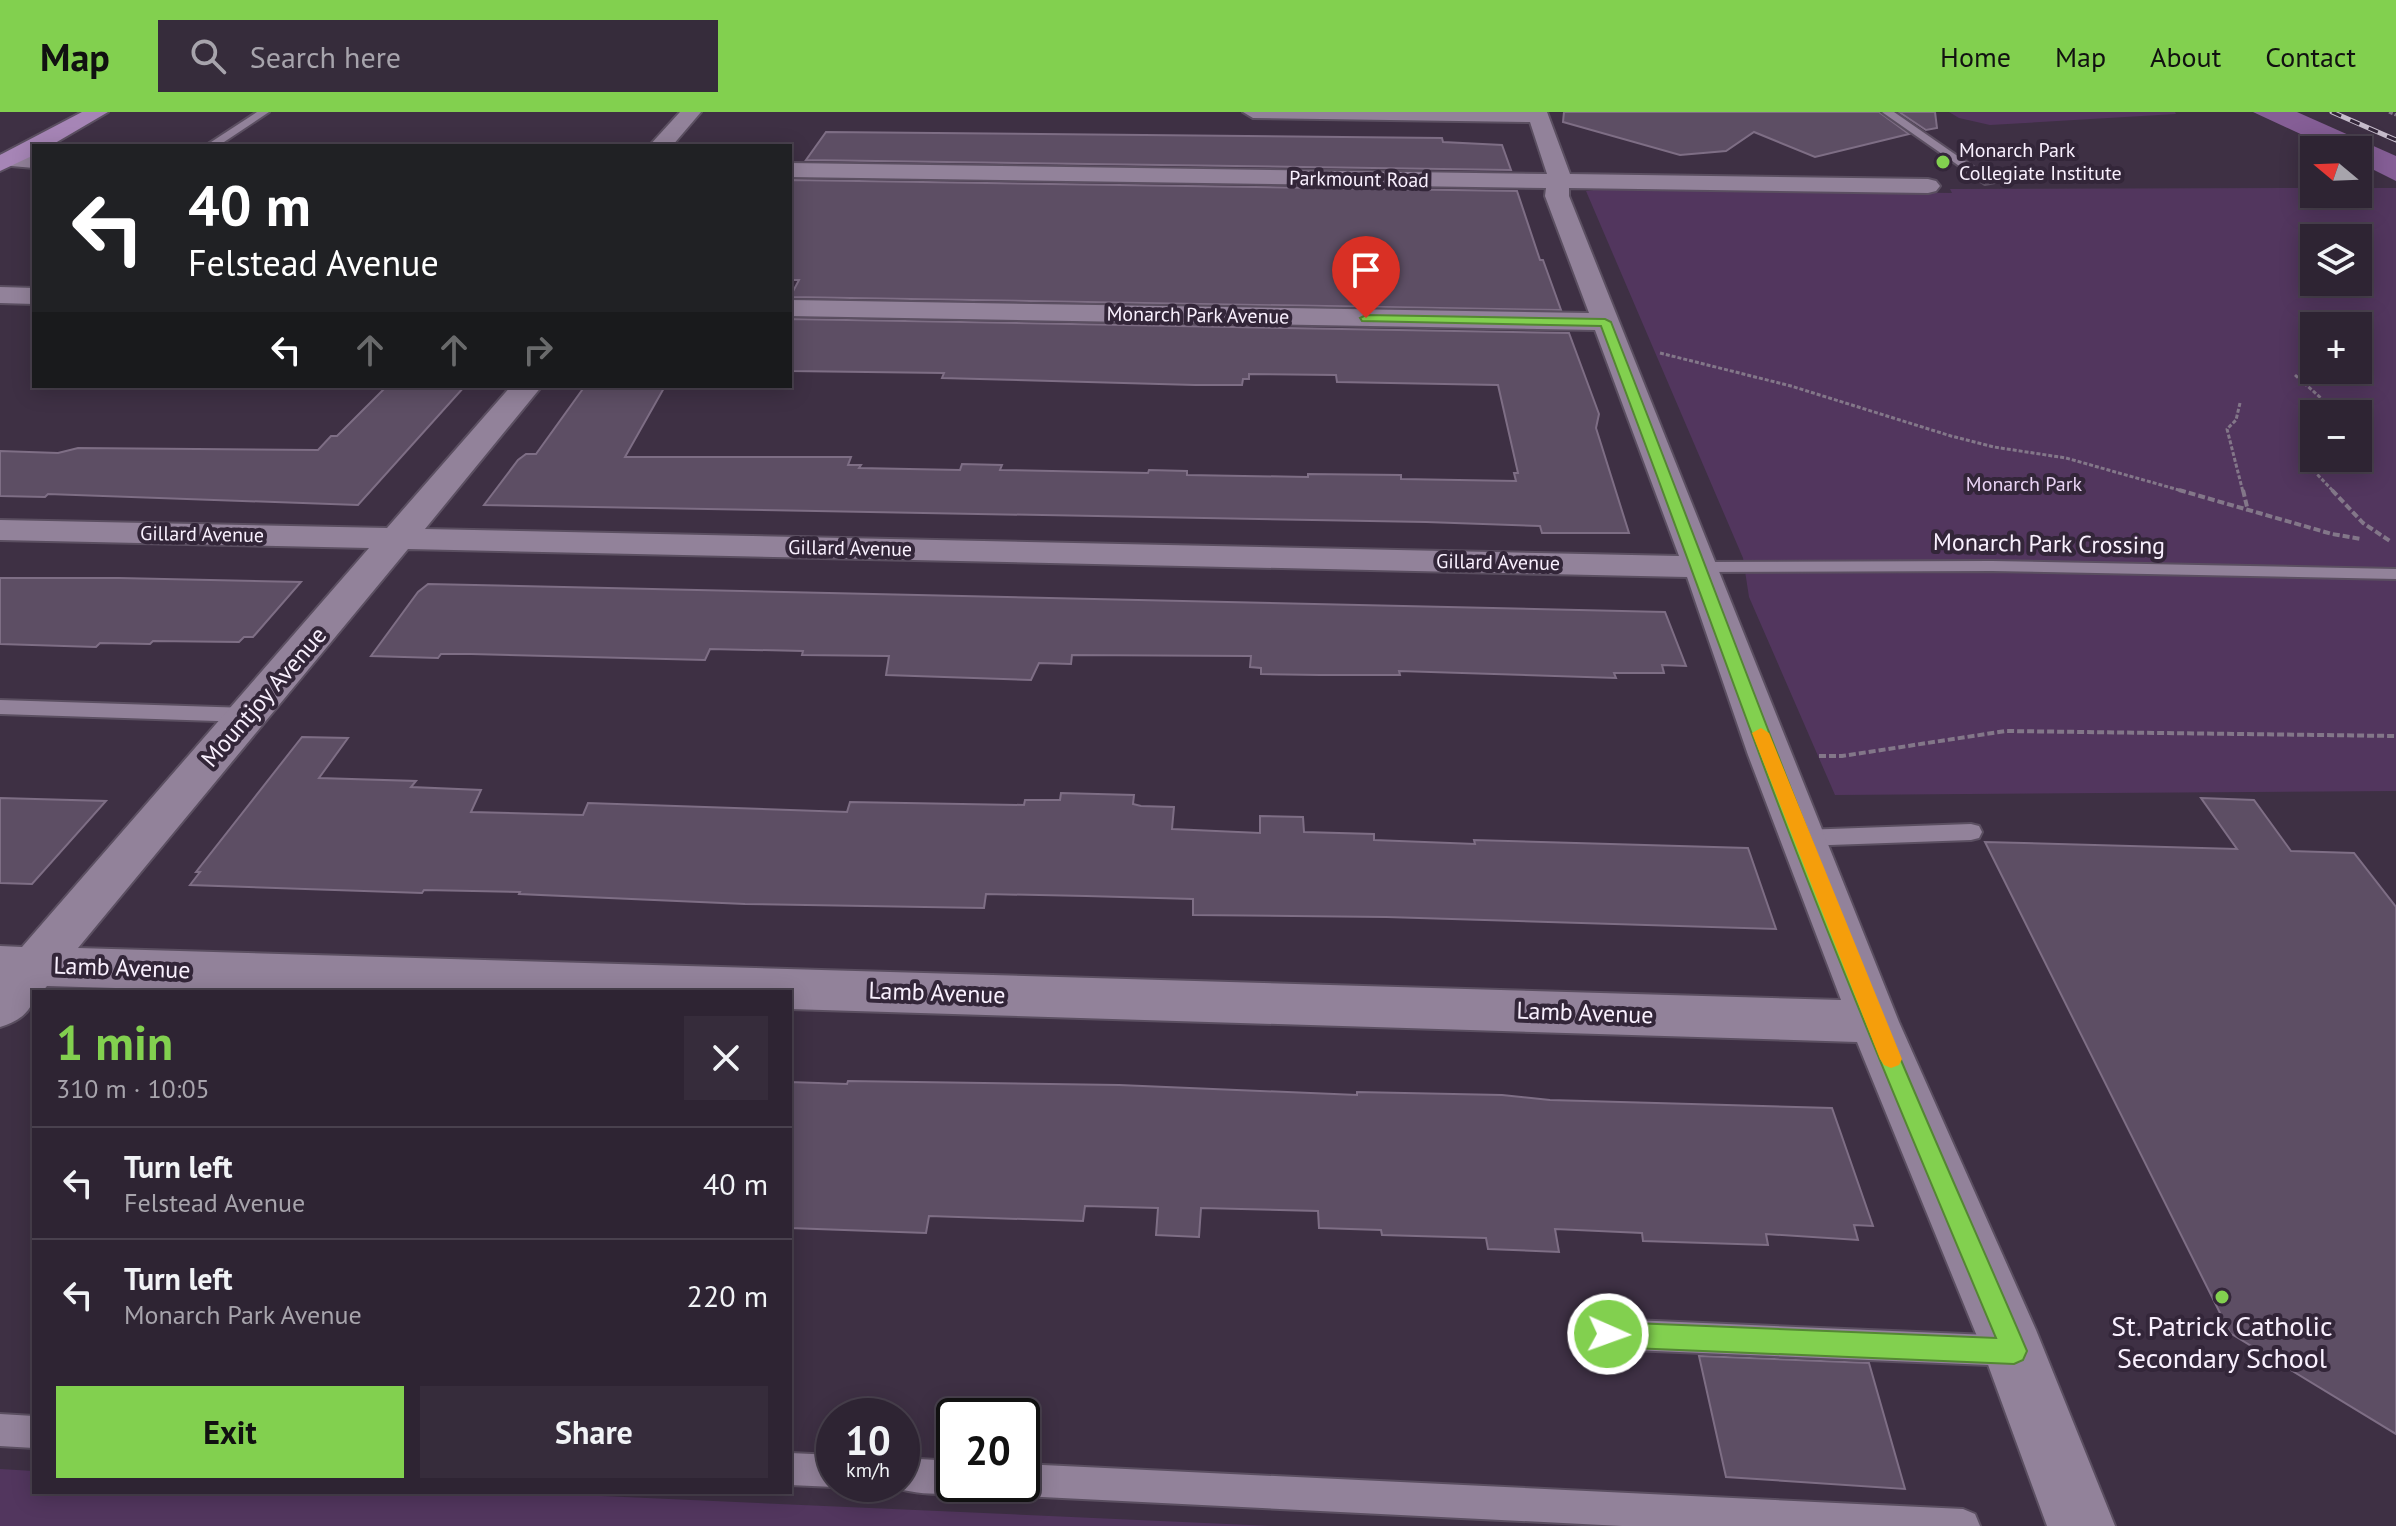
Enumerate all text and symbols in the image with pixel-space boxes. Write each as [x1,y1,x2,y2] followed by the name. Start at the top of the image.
[158,20,718,92] search box
[40,32,110,81] text: Map
[186,34,230,78] icon: search
[250,37,401,76] text: Search here
[1940,38,2011,75] text: Home
[2055,38,2106,75] text: Map
[2150,38,2221,75] text: About
[2265,38,2356,75] text: Contact
[2300,136,2372,208] north arrow
[2300,136,2372,472] map controls
[1959,137,2122,186] place label: Monarch Park Collegiate Institute
[1934,153,1952,171] marker: Monarch Park Collegiate Institute
[1289,165,1429,193] street label: Parkmount Road
[188,169,311,241] text: 40 m
[56,176,160,280] icon: left
[2300,224,2372,296] button: layers
[1332,236,1400,318] pin
[188,239,439,286] text: Felstead Avenue
[1344,248,1388,292] icon: arrive
[1106,300,1290,330] street label: Monarch Park Avenue
[2300,312,2372,384] button: +
[264,328,308,372] icon: left
[348,328,392,372] icon: ahead
[432,328,476,372] icon: ahead
[516,328,560,372] icon: right
[2300,400,2372,472] button: −
[1966,471,2083,497] park label: Monarch Park
[140,520,264,548] street label: Gillard Avenue
[1933,526,2165,561] street label: Monarch Park Crossing
[788,534,912,562] street label: Gillard Avenue
[1436,548,1560,576] street label: Gillard Avenue
[194,620,333,773] street label: Mountjoy Avenue
[53,950,191,985] street label: Lamb Avenue
[868,975,1006,1010] street label: Lamb Avenue
[1516,995,1654,1030] street label: Lamb Avenue
[56,1011,173,1073] text: 1 min
[684,1016,768,1100] button: close
[56,1072,210,1105] text: 310 m · 10:05
[124,1147,232,1186] text: Turn left
[56,1161,100,1205] icon: left
[703,1164,768,1203] text: 40 m
[124,1186,305,1219] text: Felstead Avenue
[124,1259,232,1298] text: Turn left
[56,1273,100,1317] icon: left
[687,1276,768,1315] text: 220 m
[2213,1288,2231,1306] marker: St. Patrick Catholic Secondary School
[1566,1292,1650,1376] position arrow
[124,1298,362,1331] text: Monarch Park Avenue
[2111,1307,2333,1376] place label: St. Patrick Catholic Secondary School
[56,1386,404,1478] button: Exit
[420,1386,768,1478] button: Share
[936,1398,1040,1502] speed limit sign: 20
[845,1414,891,1466] text: 10
[846,1457,890,1483] text: km/h

